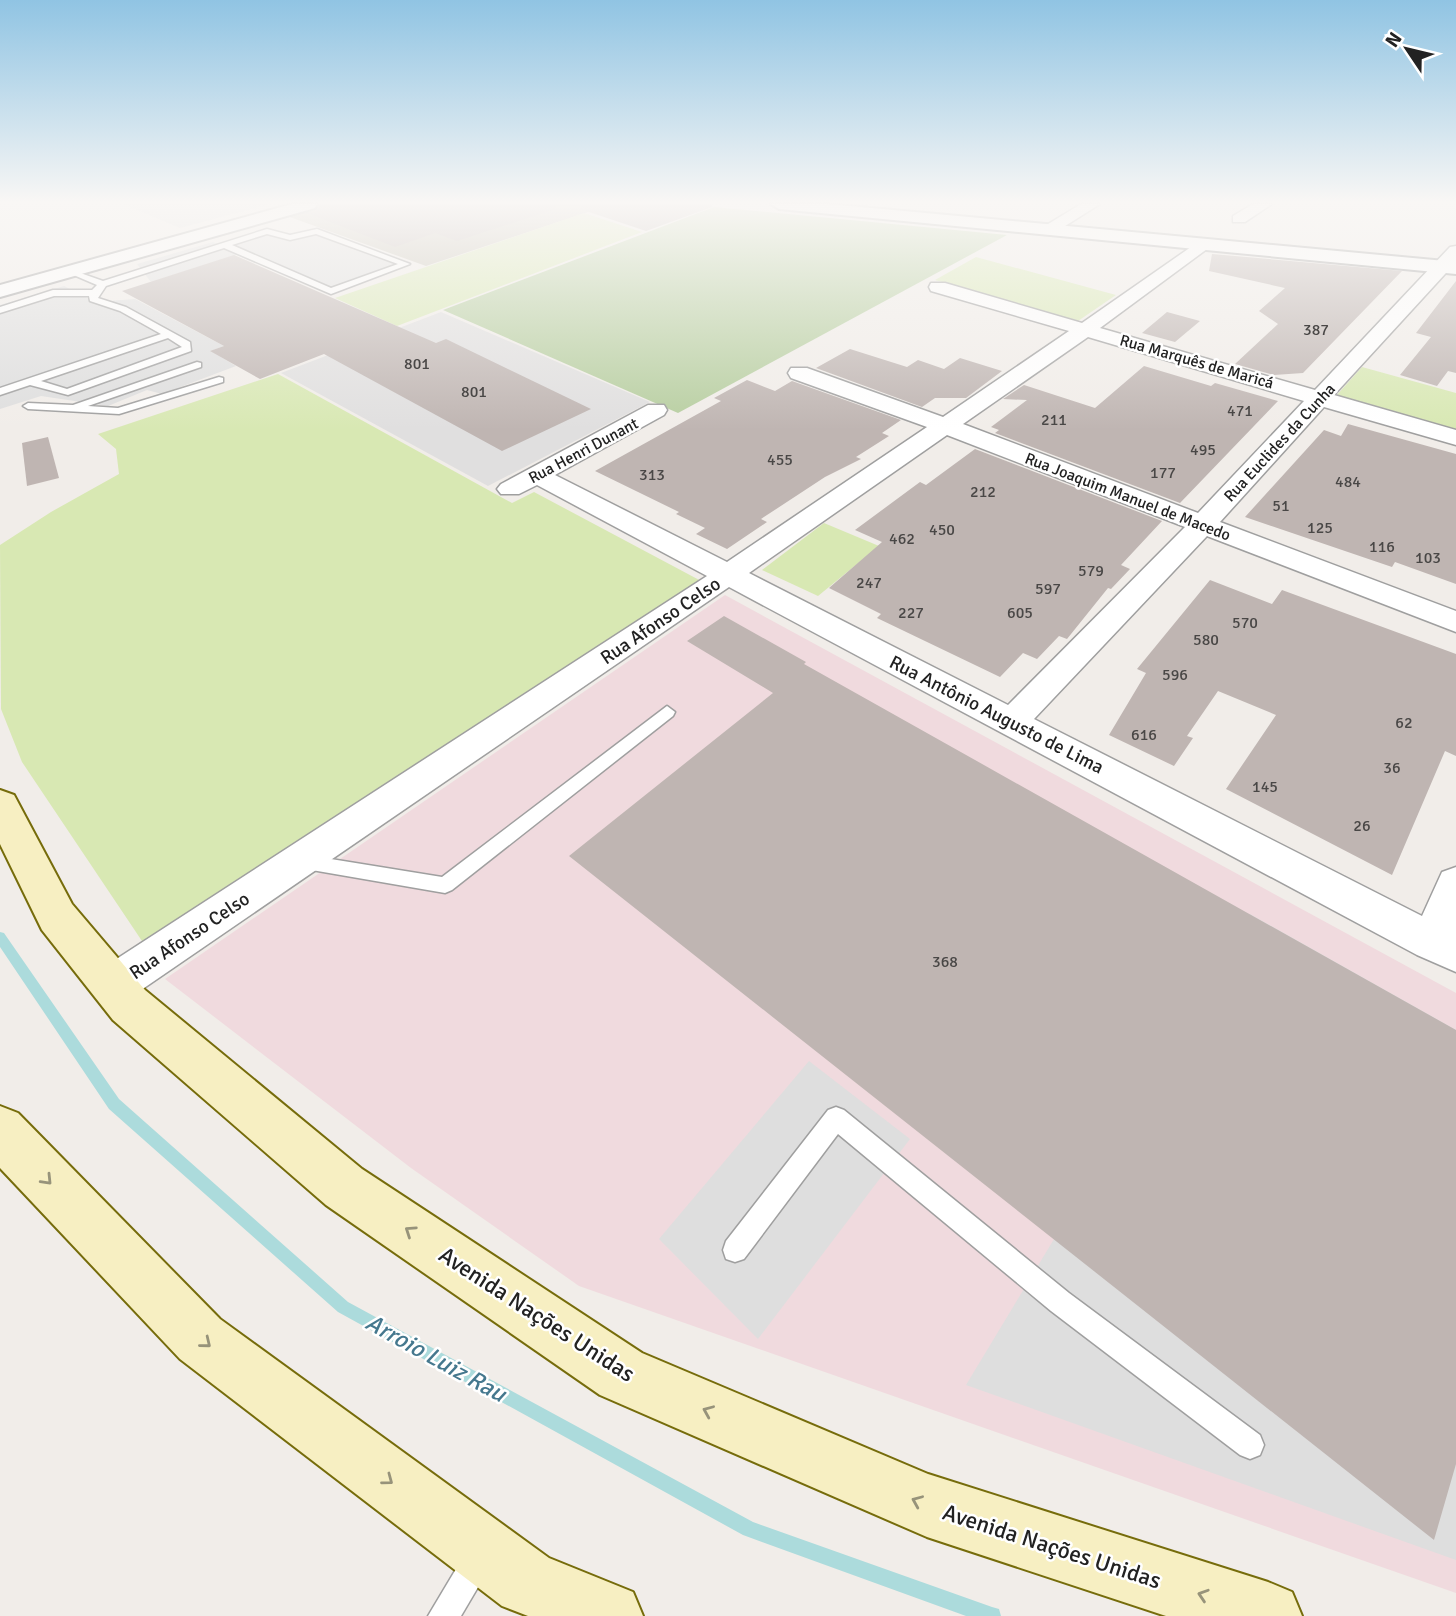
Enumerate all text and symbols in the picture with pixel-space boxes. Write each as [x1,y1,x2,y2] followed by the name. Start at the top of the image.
[1372,14,1442,84] north arrow
[1380,28,1408,52] text: N
[1303,320,1329,340] house number: 387
[1117,330,1276,394] street label: Rua Marquês de Maricá
[404,354,430,374] house number: 801
[1220,379,1340,506] street label: Rua Euclides da Cunha
[461,382,487,402] house number: 801
[1227,401,1253,421] house number: 471
[1041,410,1067,430] house number: 211
[525,413,642,488] street label: Rua Henri Dunant
[1190,440,1216,460] house number: 495
[1022,448,1233,545] street label: Rua Joaquim Manuel de Macedo
[767,450,793,470] house number: 455
[1150,463,1176,483] house number: 177
[639,465,665,485] house number: 313
[1335,472,1361,492] house number: 484
[970,482,996,502] house number: 212
[1272,496,1290,516] house number: 51
[1307,518,1333,538] house number: 125
[929,520,955,540] house number: 450
[889,529,915,549] house number: 462
[1369,537,1395,557] house number: 116
[1415,548,1441,568] house number: 103
[1078,561,1104,581] house number: 579
[596,572,725,670] street label: Rua Afonso Celso
[856,573,882,593] house number: 247
[1035,579,1061,599] house number: 597
[898,603,924,623] house number: 227
[1007,603,1033,623] house number: 605
[1232,613,1258,633] house number: 570
[1193,630,1219,650] house number: 580
[885,650,1108,779] street label: Rua Antônio Augusto de Lima
[1162,665,1188,685] house number: 596
[1395,713,1413,733] house number: 62
[1131,725,1157,745] house number: 616
[1383,758,1401,778] house number: 36
[1252,777,1278,797] house number: 145
[1353,816,1371,836] house number: 26
[125,887,254,985] street label: Rua Afonso Celso
[932,952,958,972] house number: 368
[39,1172,52,1185] one-way arrow
[405,1227,418,1239] one-way arrow
[433,1240,640,1389] street label: Avenida Nações Unidas
[361,1307,513,1410] water label: Arroio Luiz Rau
[198,1335,211,1348] one-way arrow
[703,1405,716,1419] one-way arrow
[380,1471,393,1484] one-way arrow
[912,1495,925,1509] one-way arrow
[939,1498,1165,1595] street label: Avenida Nações Unidas
[1198,1589,1210,1603] one-way arrow

